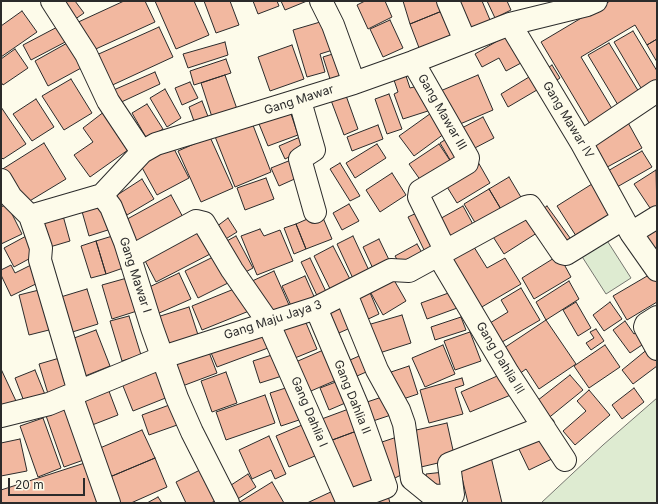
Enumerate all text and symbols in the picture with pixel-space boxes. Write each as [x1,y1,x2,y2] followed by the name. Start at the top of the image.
[414,72,470,152] street label: Gang Mawar III
[539,79,597,161] street label: Gang Mawar IV
[262,82,336,118] street label: Gang Mawar
[116,235,154,315] street label: Gang Mawar I
[222,297,324,343] street label: Gang Maju Jaya 3
[473,319,527,397] street label: Gang Dahlia III
[331,358,373,436] street label: Gang Dahlia II
[288,375,330,449] street label: Gang Dahlia I
[10,470,87,496] scale bar
[15,477,44,492] text: 20 m

